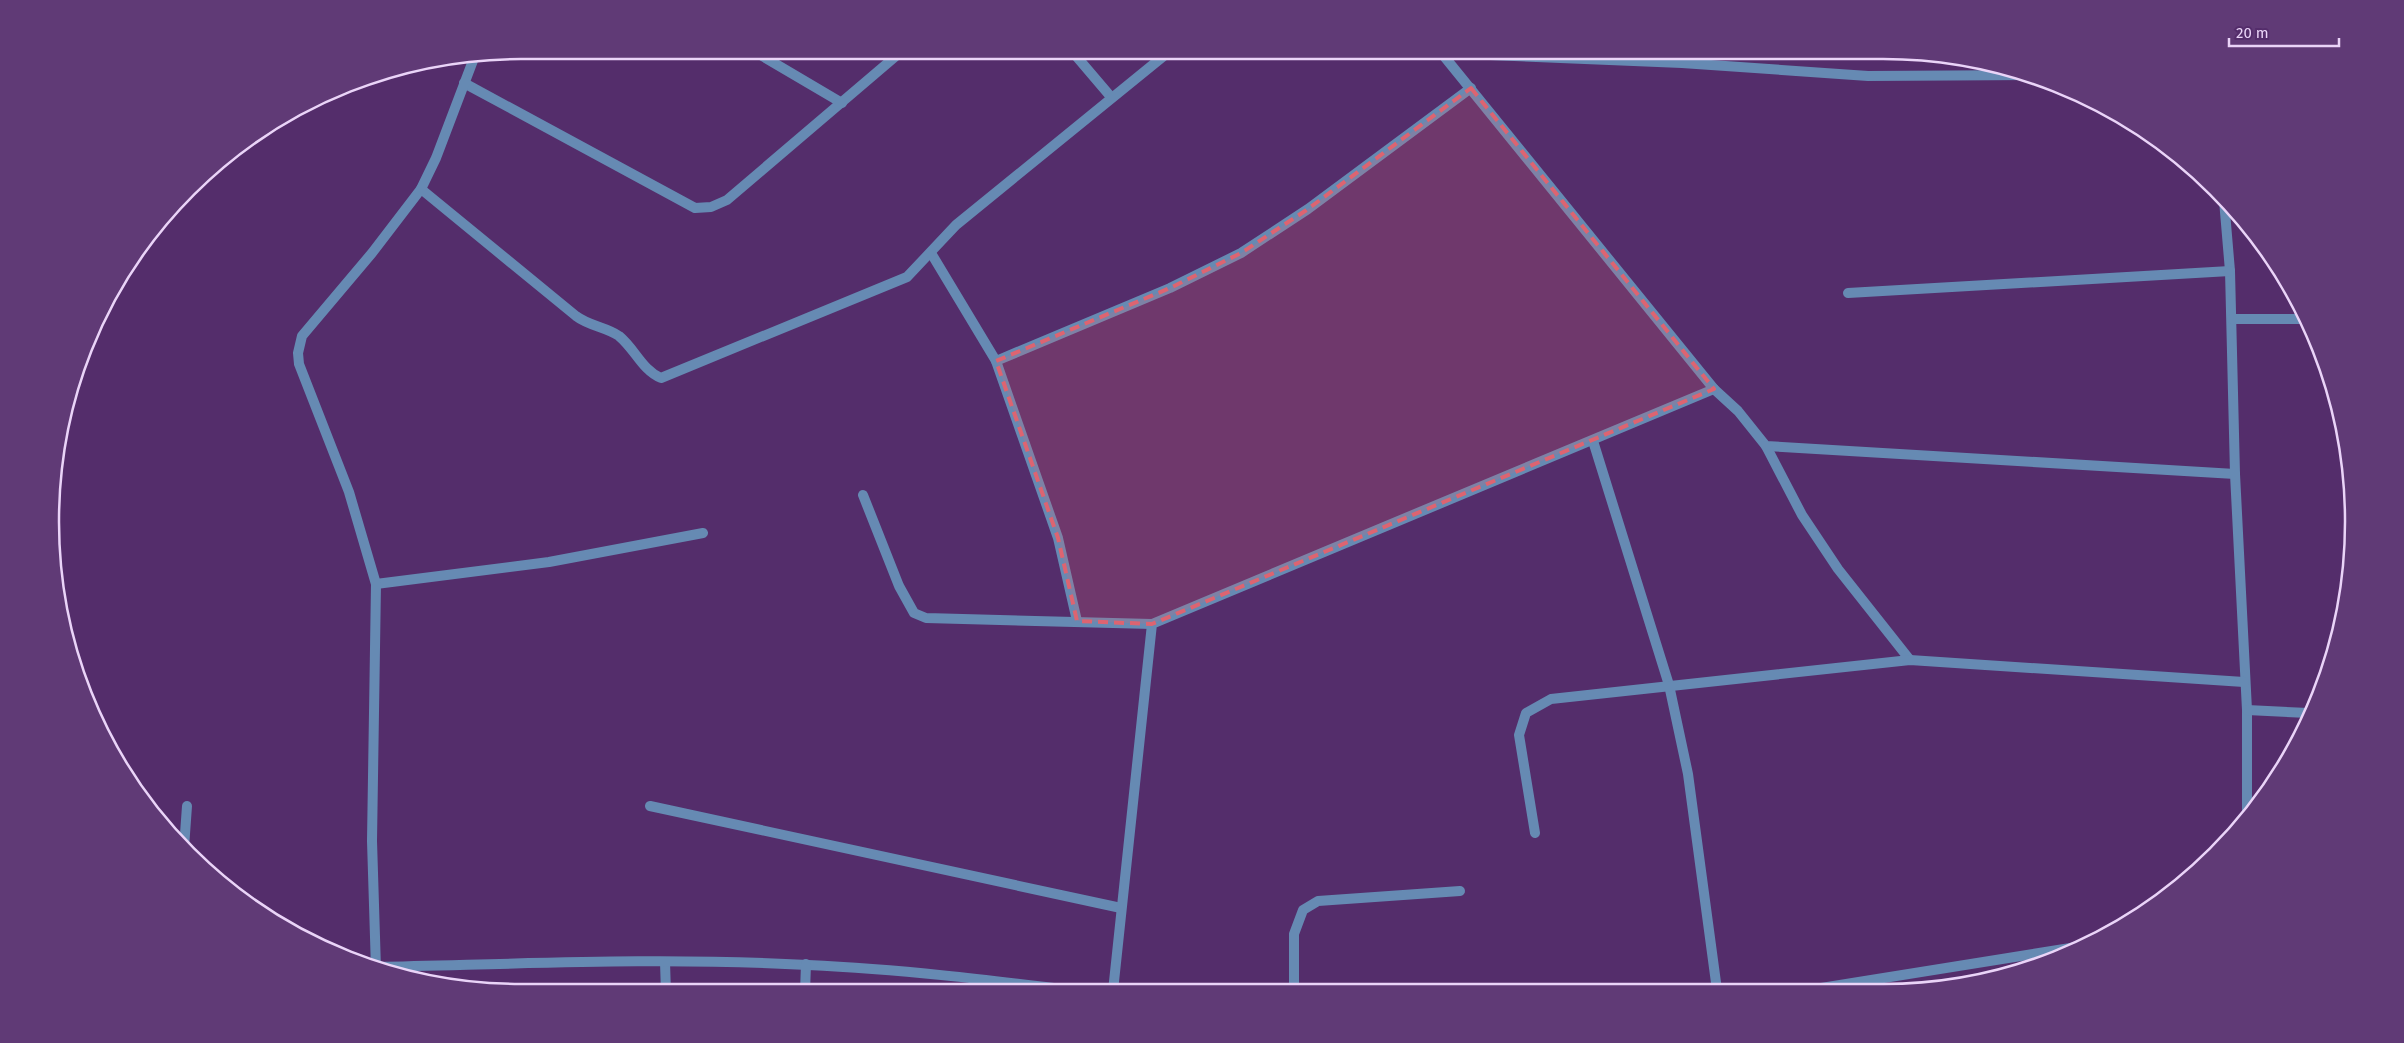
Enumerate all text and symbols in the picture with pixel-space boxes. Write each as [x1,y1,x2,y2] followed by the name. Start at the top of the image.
[2229,15,2339,47] scale bar
[2236,24,2269,42] text: 20 m

